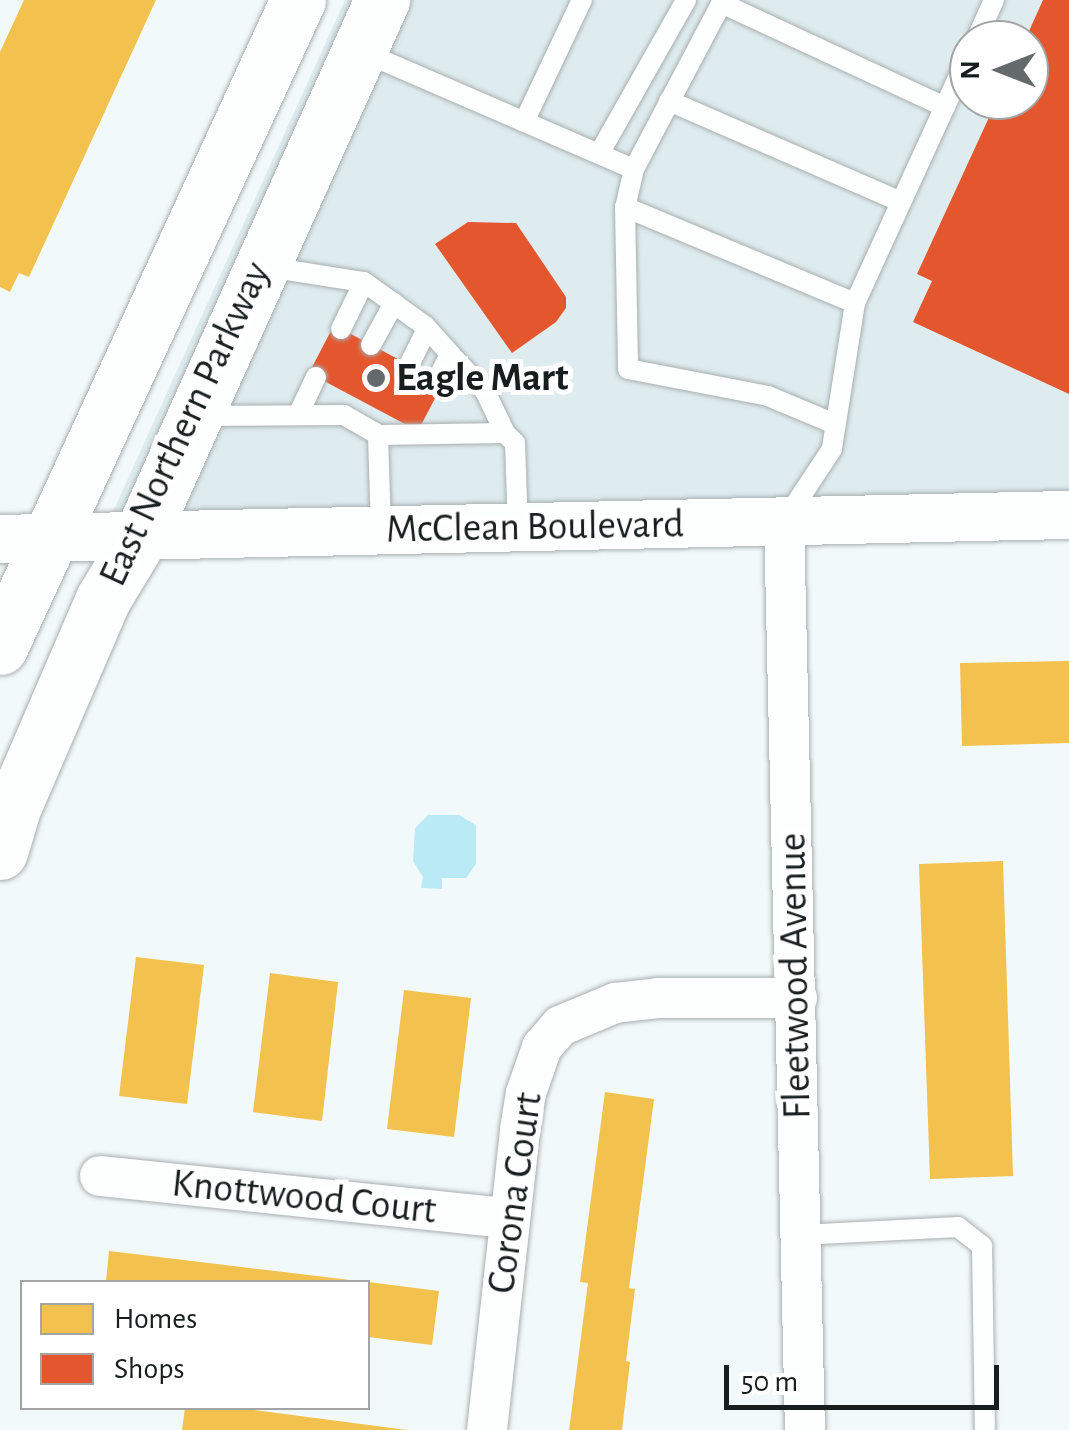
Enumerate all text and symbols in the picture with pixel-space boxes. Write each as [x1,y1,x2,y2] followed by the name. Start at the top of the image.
[949,20,1049,120] north arrow
[957,60,985,80] text: N
[89,254,281,594] street label: East Northern Parkway
[396,354,568,402] place label: Eagle Mart
[365,367,387,389] marker: Eagle Mart
[386,500,684,554] street label: McClean Boulevard
[769,832,821,1120] street label: Fleetwood Avenue
[477,1089,553,1297] street label: Corona Court
[169,1159,439,1235] street label: Knottwood Court
[20,1280,370,1410] legend
[114,1304,197,1334] text: Homes
[729,1345,1004,1407] scale bar
[114,1354,185,1384] text: Shops
[741,1367,798,1397] text: 50 m

